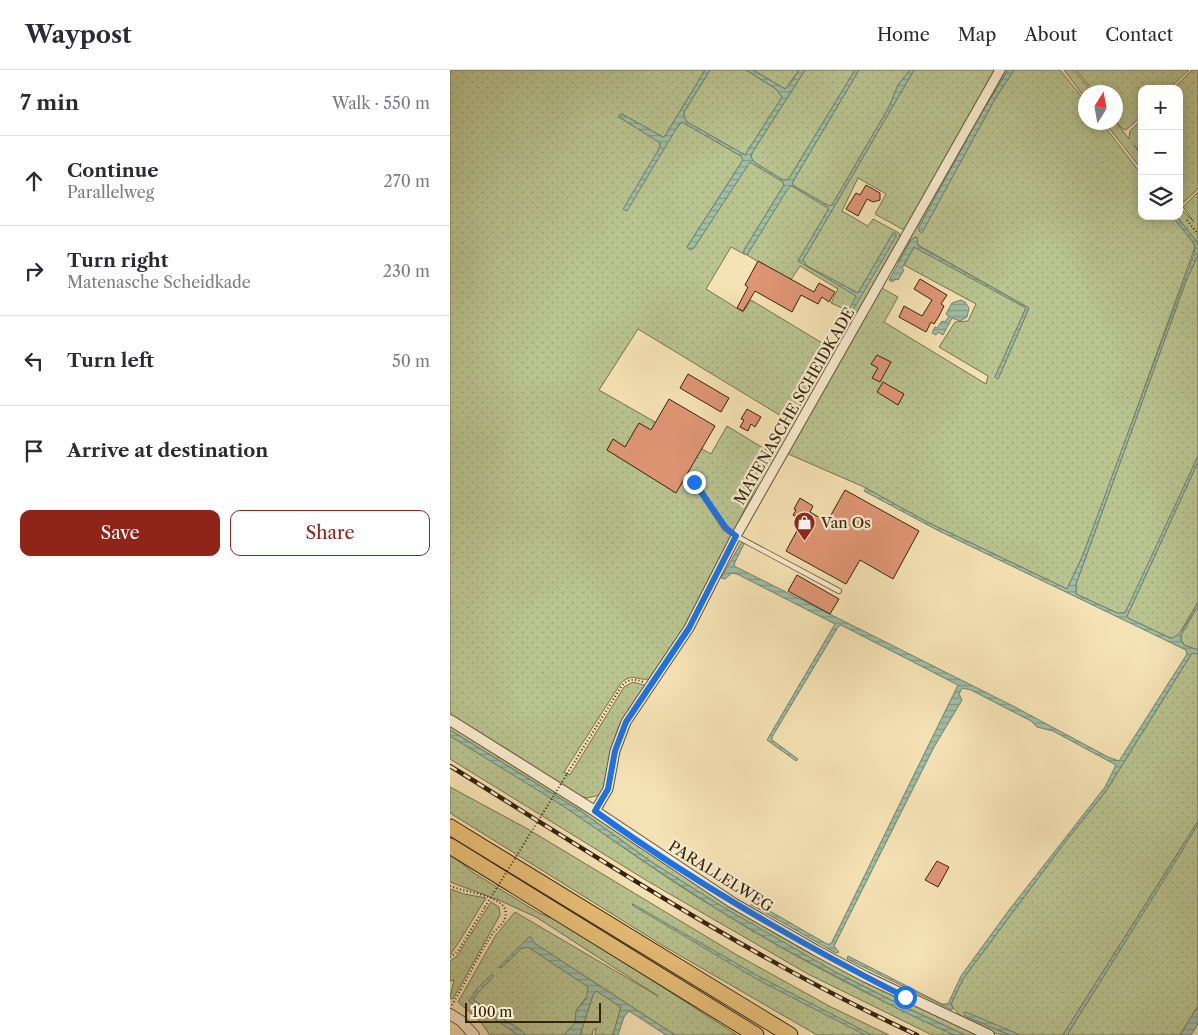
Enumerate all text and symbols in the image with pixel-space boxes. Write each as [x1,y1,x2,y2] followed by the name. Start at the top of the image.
[25,20,132,49] text: Waypost
[877,24,930,46] text: Home
[958,24,996,46] text: Map
[1024,24,1077,46] text: About
[1105,24,1173,46] text: Contact
[1078,85,1123,130] north arrow
[1138,85,1183,220] map controls
[1138,85,1183,130] button: +
[20,90,79,115] text: 7 min
[332,93,430,113] text: Walk · 550 m
[1138,130,1183,175] button: −
[67,159,159,182] text: Continue
[20,167,48,195] icon: ahead
[384,171,430,191] text: 270 m
[1138,175,1183,220] button: layers
[67,182,154,202] text: Parallelweg
[67,249,168,272] text: Turn right
[20,257,48,285] icon: right
[383,261,430,281] text: 230 m
[67,272,251,292] text: Matenasche Scheidkade
[730,304,858,508] street label: MATENASCHE SCHEIDKADE
[20,347,48,375] icon: left
[67,349,154,372] text: Turn left
[392,351,430,371] text: 50 m
[20,437,48,465] icon: arrive
[67,439,268,462] text: Arrive at destination
[683,471,706,494] route end
[20,510,220,556] button: Save
[230,510,430,556] button: Share
[793,510,817,541] shop icon: Van Os
[820,513,871,532] place label: Van Os
[665,836,777,916] street label: PARALLELWEG
[894,986,917,1009] route start
[465,1000,601,1023] scale bar
[472,1003,512,1021] text: 100 m

